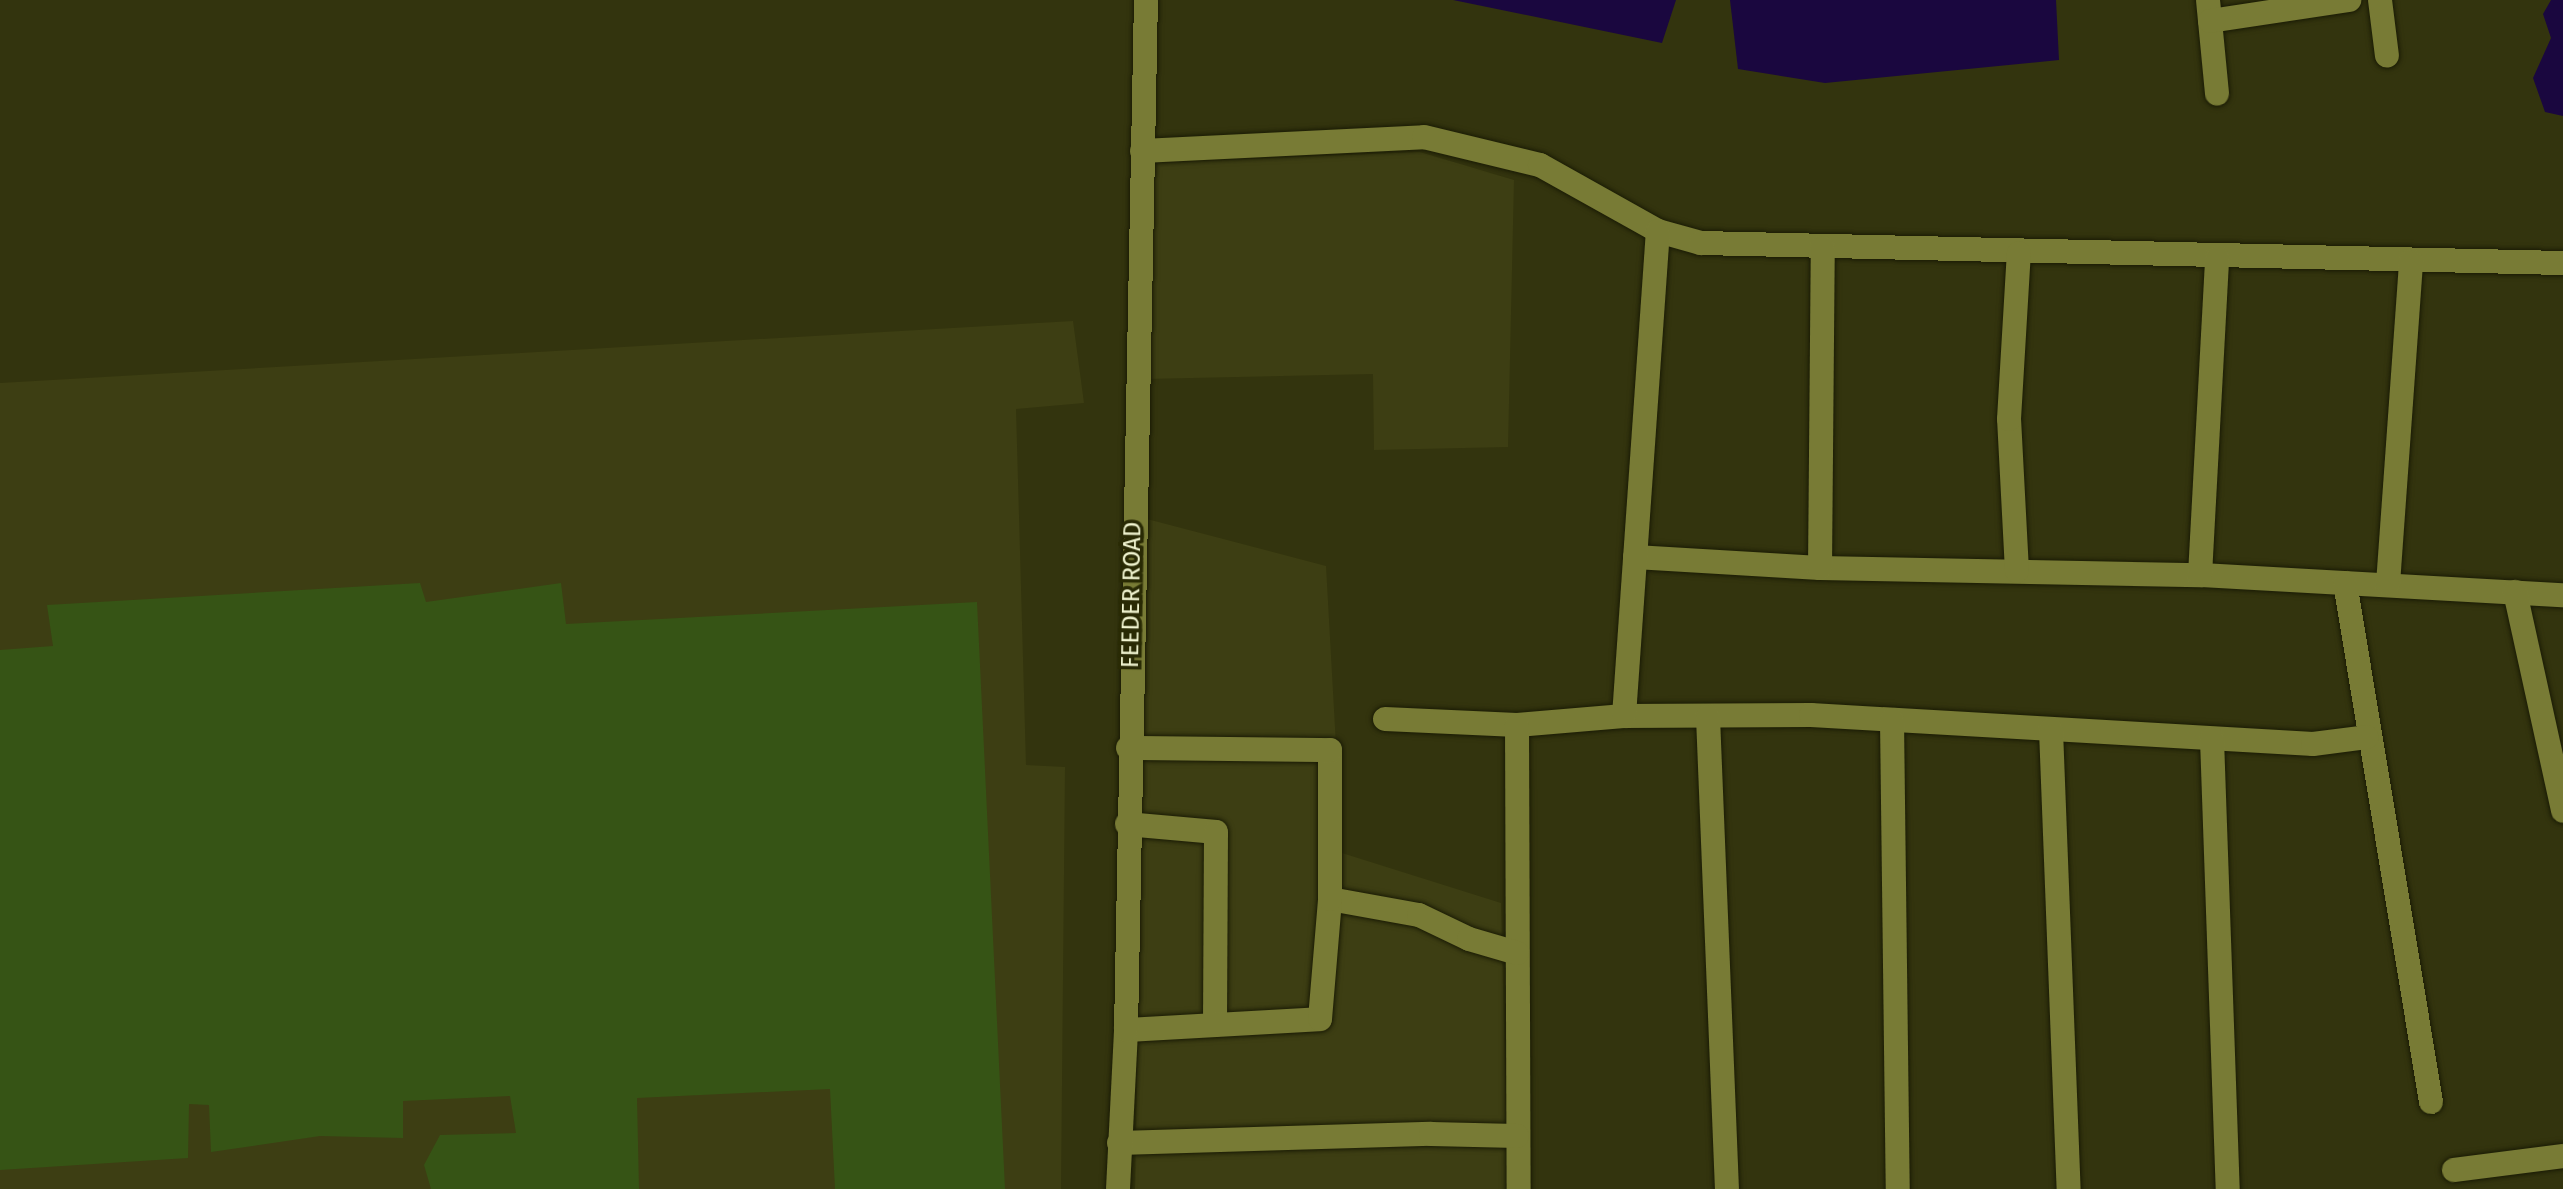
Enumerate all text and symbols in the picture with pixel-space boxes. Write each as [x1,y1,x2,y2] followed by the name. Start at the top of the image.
[1116,521,1148,669] street label: FEEDER ROAD

